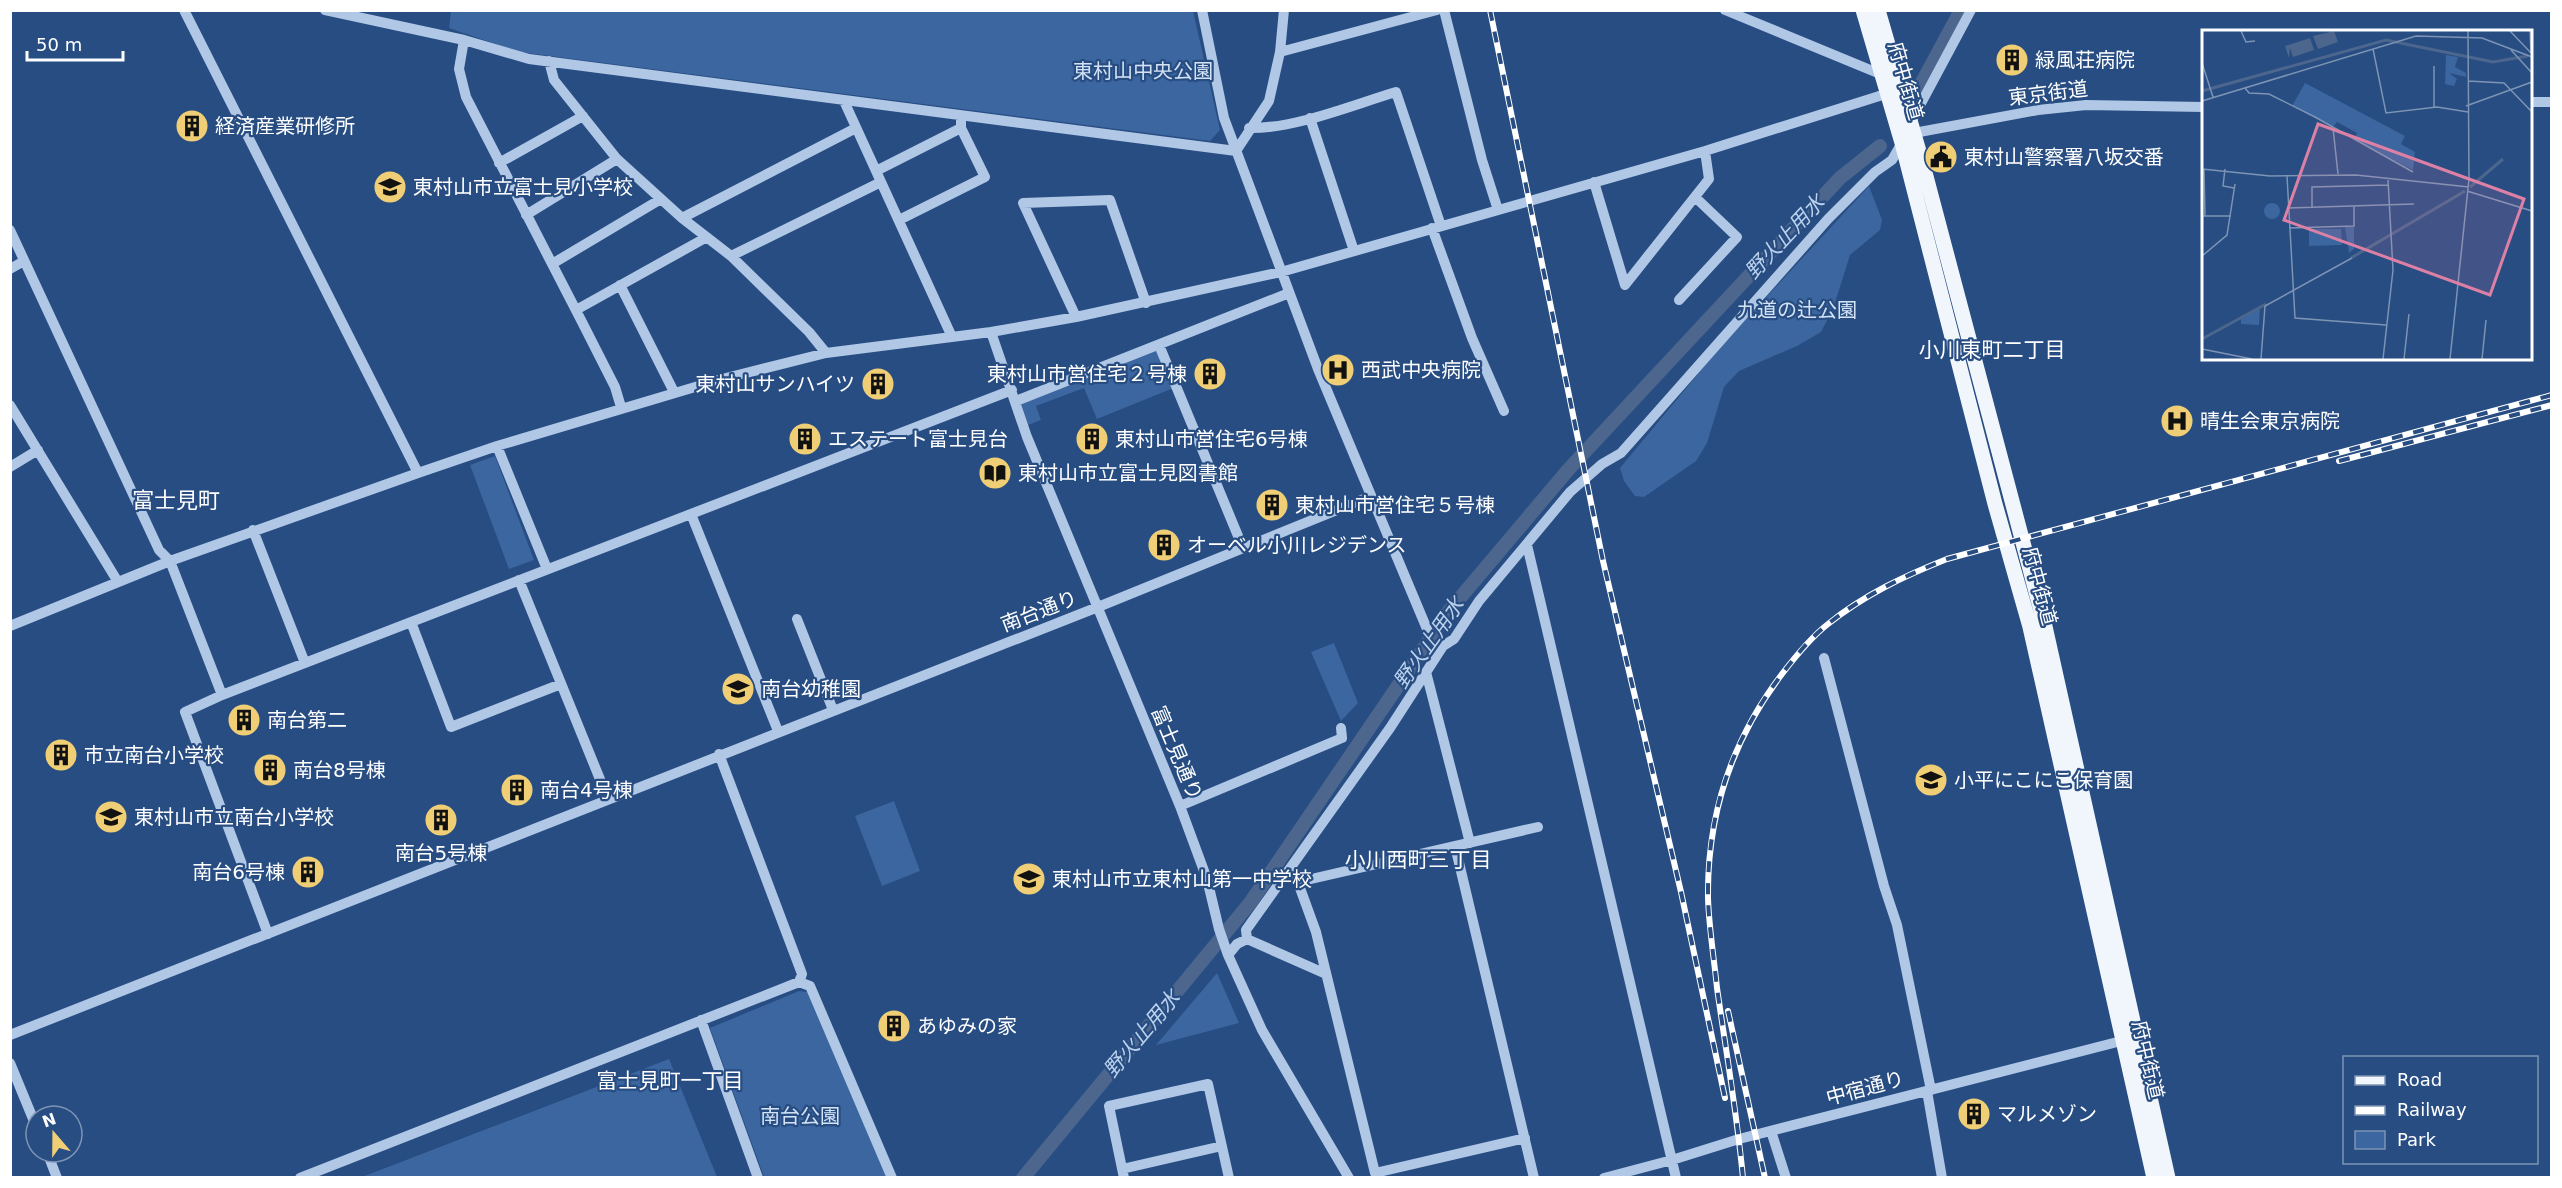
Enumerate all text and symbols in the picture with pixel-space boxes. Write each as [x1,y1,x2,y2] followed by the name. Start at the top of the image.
[27,24,123,62] scale bar
[2202,30,2532,360] inset map
[36,34,82,55] text: 50 m
[1883,39,1929,123] street label: 府中街道
[1994,42,2030,78] building icon: 緑風荘病院
[2035,48,2135,72] place label: 緑風荘病院
[1073,59,1213,83] park label: 東村山中央公園
[2007,76,2089,110] street label: 東京街道
[174,108,210,144] building icon: 経済産業研修所
[215,114,355,138] place label: 経済産業研修所
[1923,139,1959,175] public building icon: 東村山警察署八坂交番
[1964,145,2164,169] place label: 東村山警察署八坂交番
[372,169,408,205] school or university icon: 東村山市立富士見小学校
[413,175,633,199] place label: 東村山市立富士見小学校
[1740,189,1831,284] water label: 野火止用水
[1737,298,1857,322] park label: 九道の辻公園
[1919,338,2066,362] district label: 小川東町二丁目
[1320,352,1356,388] hospital icon: 西武中央病院
[1192,356,1228,392] building icon: 東村山市営住宅２号棟
[1361,358,1481,382] place label: 西武中央病院
[987,362,1187,386] place label: 東村山市営住宅２号棟
[860,366,896,402] building icon: 東村山サンハイツ
[695,372,855,396] place label: 東村山サンハイツ
[2159,403,2195,439] hospital icon: 晴生会東京病院
[2200,409,2340,433] place label: 晴生会東京病院
[787,421,823,457] building icon: エステート富士見台
[1074,421,1110,457] building icon: 東村山市営住宅6号棟
[828,427,1008,451] place label: エステート富士見台
[1115,427,1308,451] place label: 東村山市営住宅6号棟
[977,455,1013,491] library icon: 東村山市立富士見図書館
[1018,461,1238,485] place label: 東村山市立富士見図書館
[1254,487,1290,523] building icon: 東村山市営住宅５号棟
[132,488,220,513] district label: 富士見町
[1295,493,1495,517] place label: 東村山市営住宅５号棟
[1146,527,1182,563] building icon: オーベル小川レジデンス
[1187,533,1407,557] place label: オーベル小川レジデンス
[2018,544,2062,628] street label: 府中街道
[997,585,1081,637] street label: 南台通り
[1389,591,1470,693] water label: 野火止用水
[720,671,756,707] school or university icon: 南台幼稚園
[761,677,861,701] place label: 南台幼稚園
[226,702,262,738] building icon: 南台第二
[1146,702,1208,804] street label: 富士見通り
[267,708,347,732] place label: 南台第二
[43,737,79,773] building icon: 市立南台小学校
[84,743,224,767] place label: 市立南台小学校
[252,752,288,788] building icon: 南台8号棟
[293,758,386,782] place label: 南台8号棟
[1913,762,1949,798] school or university icon: 小平にこにこ保育園
[1954,768,2133,792] place label: 小平にこにこ保育園
[499,772,535,808] building icon: 南台4号棟
[540,778,633,802] place label: 南台4号棟
[93,799,129,835] school or university icon: 東村山市立南台小学校
[423,802,459,838] building icon: 南台5号棟
[134,805,334,829] place label: 東村山市立南台小学校
[395,841,487,865] place label: 南台5号棟
[1345,848,1492,872] district label: 小川西町三丁目
[290,854,326,890] building icon: 南台6号棟
[192,860,285,884] place label: 南台6号棟
[1011,861,1047,897] school or university icon: 東村山市立東村山第一中学校
[1052,867,1312,891] place label: 東村山市立東村山第一中学校
[1099,985,1186,1082] water label: 野火止用水
[876,1008,912,1044] building icon: あゆみの家
[917,1014,1017,1038] place label: あゆみの家
[2127,1018,2169,1102] street label: 府中街道
[2343,1056,2538,1164] legend
[1823,1066,1907,1110] street label: 中宿通り
[597,1069,744,1093] district label: 富士見町一丁目
[2397,1069,2442,1090] text: Road
[1956,1096,1992,1132] building icon: マルメゾン
[2397,1099,2467,1120] text: Railway
[1997,1102,2097,1126] place label: マルメゾン
[24,1104,84,1164] north arrow
[760,1104,840,1128] park label: 南台公園
[39,1109,59,1132] text: N
[2397,1129,2436,1150] text: Park

